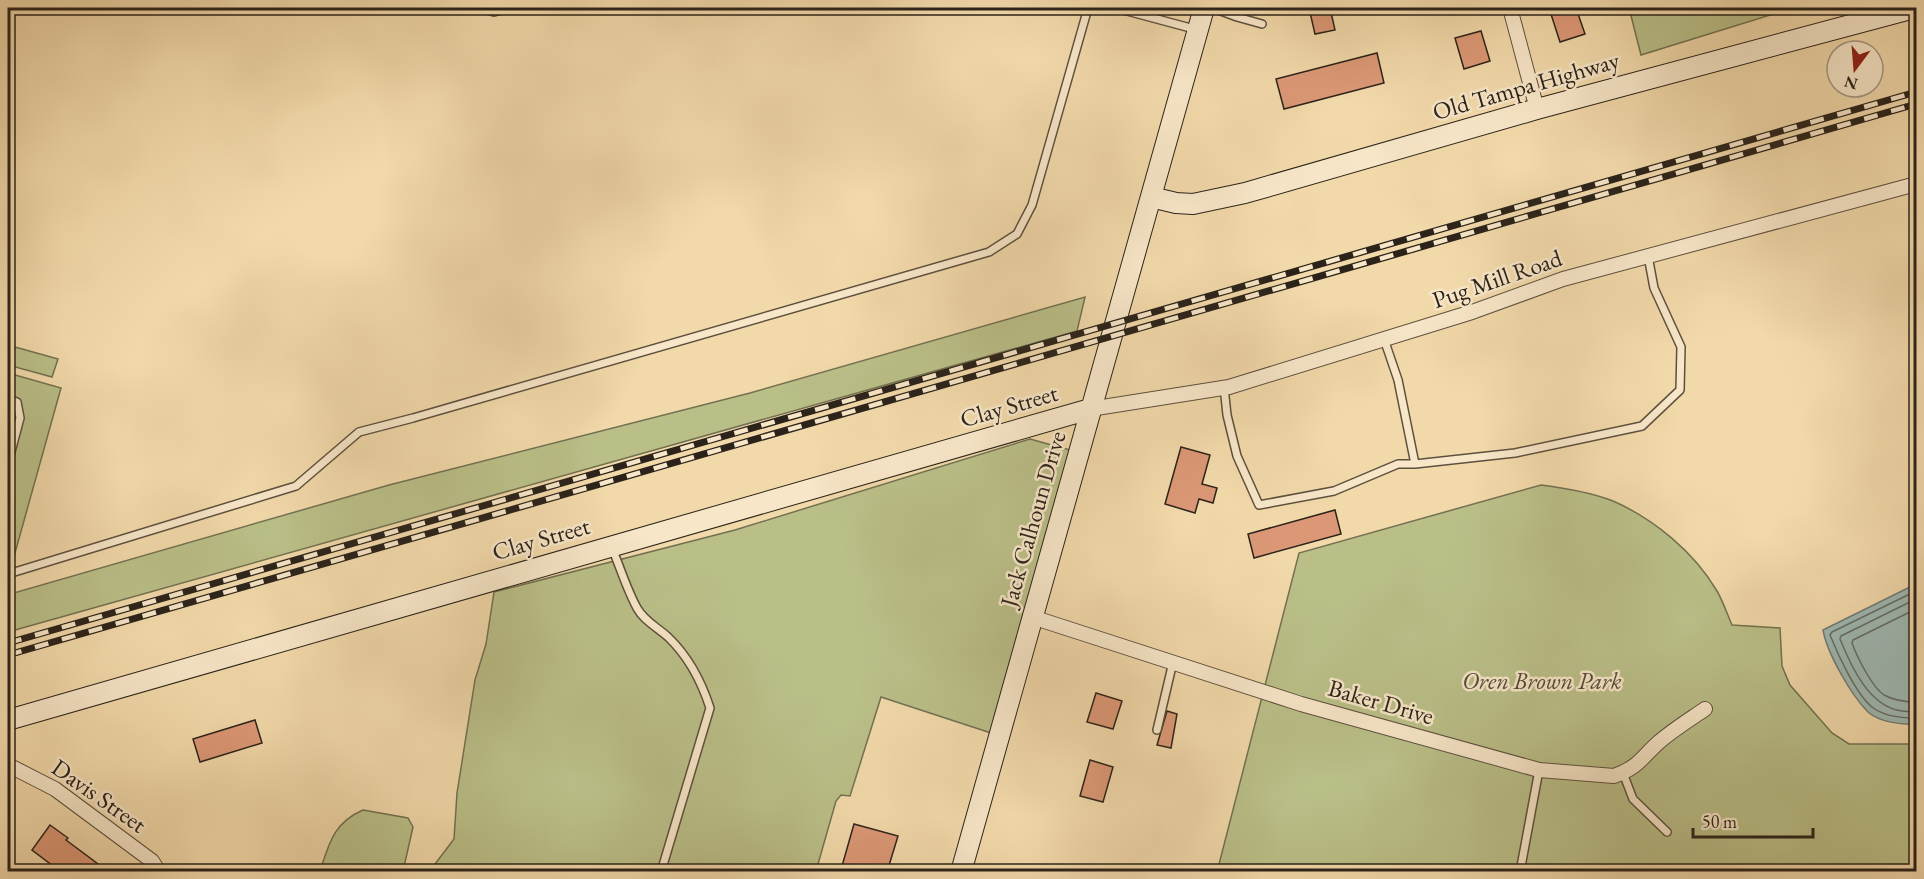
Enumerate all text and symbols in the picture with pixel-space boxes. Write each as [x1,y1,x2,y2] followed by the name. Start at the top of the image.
[1825,39,1885,99] north arrow
[1429,44,1623,127] street label: Old Tampa Highway
[1842,71,1860,95] text: N
[1428,242,1567,315] street label: Pug Mill Road
[956,377,1062,434] street label: Clay Street
[992,427,1072,612] street label: Jack Calhoun Drive
[488,510,594,567] street label: Clay Street
[1462,665,1622,696] park label: Oren Brown Park
[1325,672,1437,731] street label: Baker Drive
[46,752,153,840] street label: Davis Street
[1693,801,1813,839] scale bar
[1702,810,1737,833] text: 50 m

